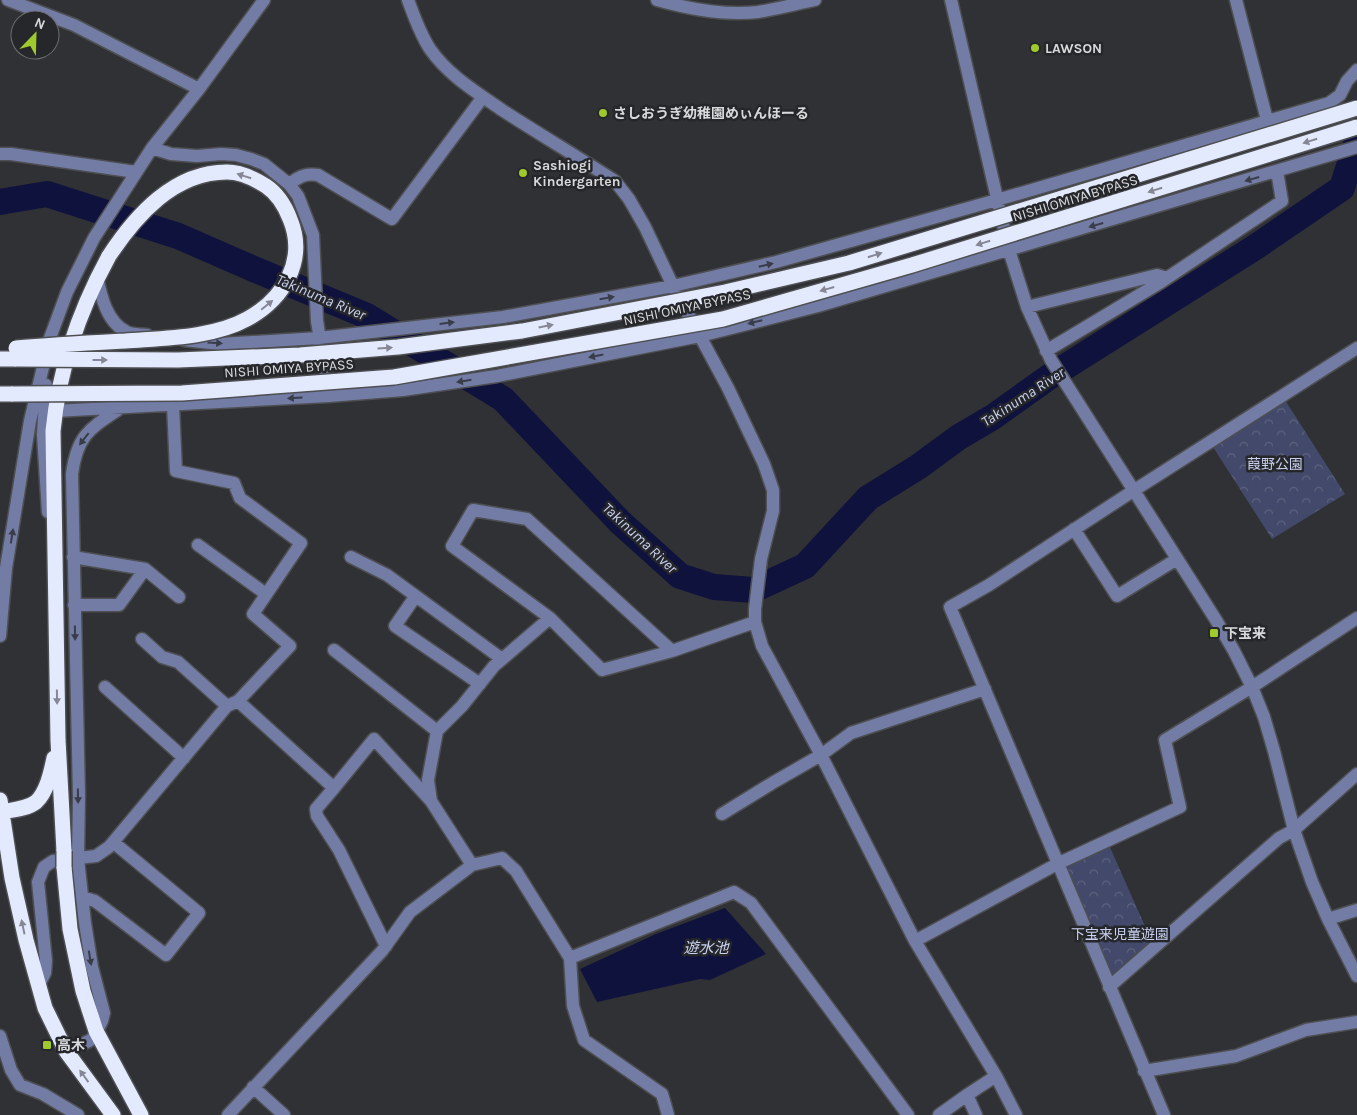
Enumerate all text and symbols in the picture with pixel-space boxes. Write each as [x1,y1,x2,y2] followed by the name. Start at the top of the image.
[10,10,60,60] north arrow
[32,14,48,33] text: N
[1045,40,1102,57] place label: LAWSON
[1029,42,1041,54] marker: LAWSON
[613,105,809,122] place label: さしおうぎ幼稚園めぃんほーる
[597,107,609,119] marker: さしおうぎ幼稚園めぃんほーる
[1303,138,1318,145] one-way arrow
[533,157,620,190] place label: Sashiogi Kindergarten
[517,167,529,179] marker: Sashiogi Kindergarten
[1010,171,1140,226] street label: NISHI OMIYA BYPASS
[236,172,251,180] one-way arrow
[1244,175,1259,183] one-way arrow
[1148,187,1163,195] one-way arrow
[1089,221,1104,229] one-way arrow
[976,240,991,248] one-way arrow
[868,250,883,258] one-way arrow
[759,261,774,269] one-way arrow
[273,270,369,324] water label: Takinuma River
[820,285,835,293] one-way arrow
[622,286,752,329] street label: NISHI OMIYA BYPASS
[599,294,615,302] one-way arrow
[260,300,273,311] one-way arrow
[747,318,762,326] one-way arrow
[439,319,455,327] one-way arrow
[538,322,554,330] one-way arrow
[208,340,224,348] one-way arrow
[377,344,393,352] one-way arrow
[588,352,604,360] one-way arrow
[224,355,354,382] street label: NISHI OMIYA BYPASS
[92,356,108,364] one-way arrow
[978,363,1069,431] water label: Takinuma River
[455,377,471,385] one-way arrow
[287,395,303,403] one-way arrow
[78,432,89,445] one-way arrow
[1247,456,1303,473] park label: 葭野公園
[599,499,682,578] water label: Takinuma River
[8,527,16,543] one-way arrow
[1224,625,1266,642] place label: 下宝来
[71,626,79,642] one-way arrow
[1208,627,1220,639] marker: 下宝来
[53,689,61,705] one-way arrow
[75,788,83,804] one-way arrow
[19,920,27,935] one-way arrow
[1071,926,1169,943] park label: 下宝来児童遊園
[683,939,730,957] water label: 遊水池
[87,950,95,966] one-way arrow
[57,1037,85,1054] place label: 高木
[41,1039,53,1051] marker: 高木
[79,1070,90,1083] one-way arrow

